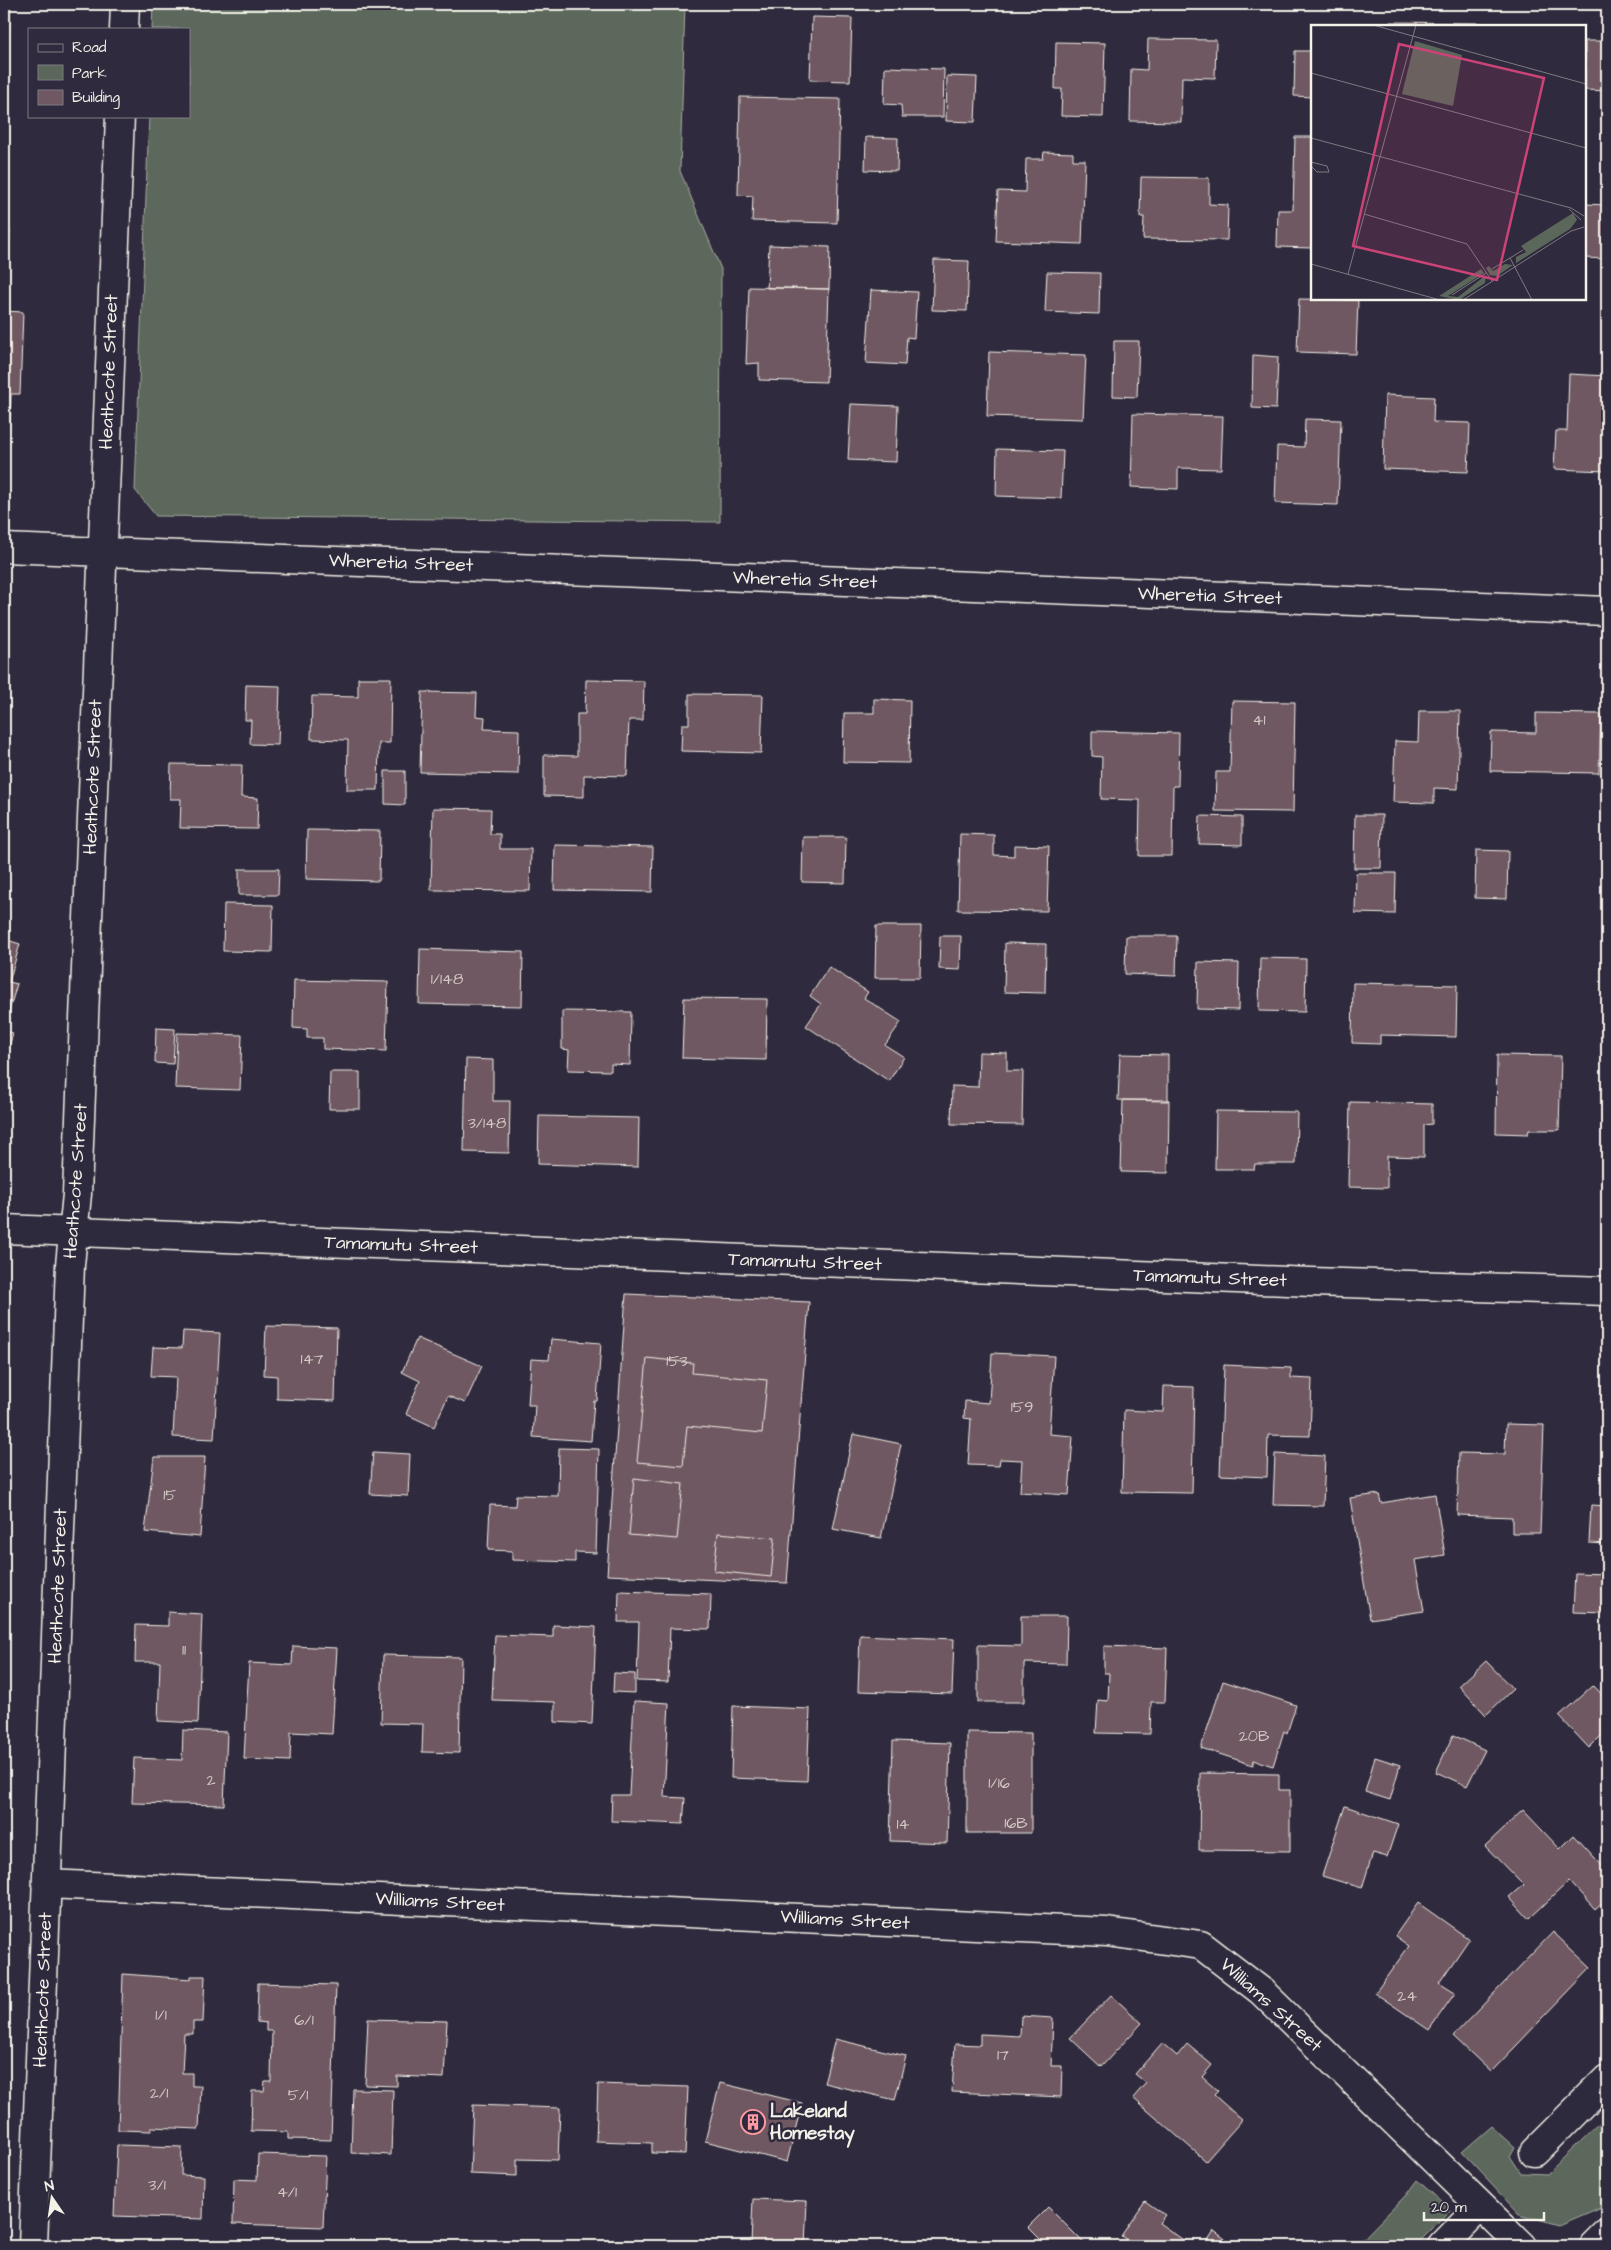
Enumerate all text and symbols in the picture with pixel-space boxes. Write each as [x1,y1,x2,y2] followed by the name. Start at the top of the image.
[1311,25,1586,300] inset map
[28,28,190,118] legend
[72,37,107,58] text: Road
[72,63,107,84] text: Park
[72,87,120,109] text: Building
[93,294,125,450] street label: Heathcote Street
[328,547,474,579] street label: Wheretia Street
[732,564,878,596] street label: Wheretia Street
[1137,580,1283,612] street label: Wheretia Street
[77,699,109,855] street label: Heathcote Street
[1253,709,1265,731] house number: 41
[431,968,463,990] house number: 1/148
[57,1102,95,1259] street label: Heathcote Street
[468,1112,506,1134] house number: 3/148
[324,1229,479,1261] street label: Tamamutu Street
[728,1246,883,1278] street label: Tamamutu Street
[1133,1262,1288,1294] street label: Tamamutu Street
[301,1348,324,1370] house number: 147
[666,1350,688,1372] house number: 153
[1011,1396,1033,1418] house number: 159
[163,1484,177,1506] house number: 15
[42,1508,74,1664] street label: Heathcote Street
[182,1639,186,1661] house number: 11
[1239,1725,1270,1747] house number: 20B
[206,1769,216,1791] house number: 2
[988,1772,1010,1794] house number: 1/16
[1004,1812,1028,1834] house number: 16B
[897,1813,910,1835] house number: 14
[374,1885,506,1919] street label: Williams Street
[779,1903,911,1937] street label: Williams Street
[27,1912,59,2068] street label: Heathcote Street
[1214,1952,1329,2059] street label: Williams Street
[1397,1985,1417,2007] house number: 24
[155,2004,167,2026] house number: 1/1
[294,2009,314,2031] house number: 6/1
[997,2044,1009,2066] house number: 17
[150,2082,168,2104] house number: 2/1
[288,2084,308,2106] house number: 5/1
[770,2098,855,2148] place label: Lakeland Homestay
[740,2109,766,2135] building icon: Lakeland Homestay
[28,2172,78,2222] north arrow
[148,2174,166,2196] house number: 3/1
[43,2176,56,2197] text: N
[277,2181,297,2203] house number: 4/1
[1424,2190,1544,2222] scale bar
[1431,2197,1467,2218] text: 20 m

